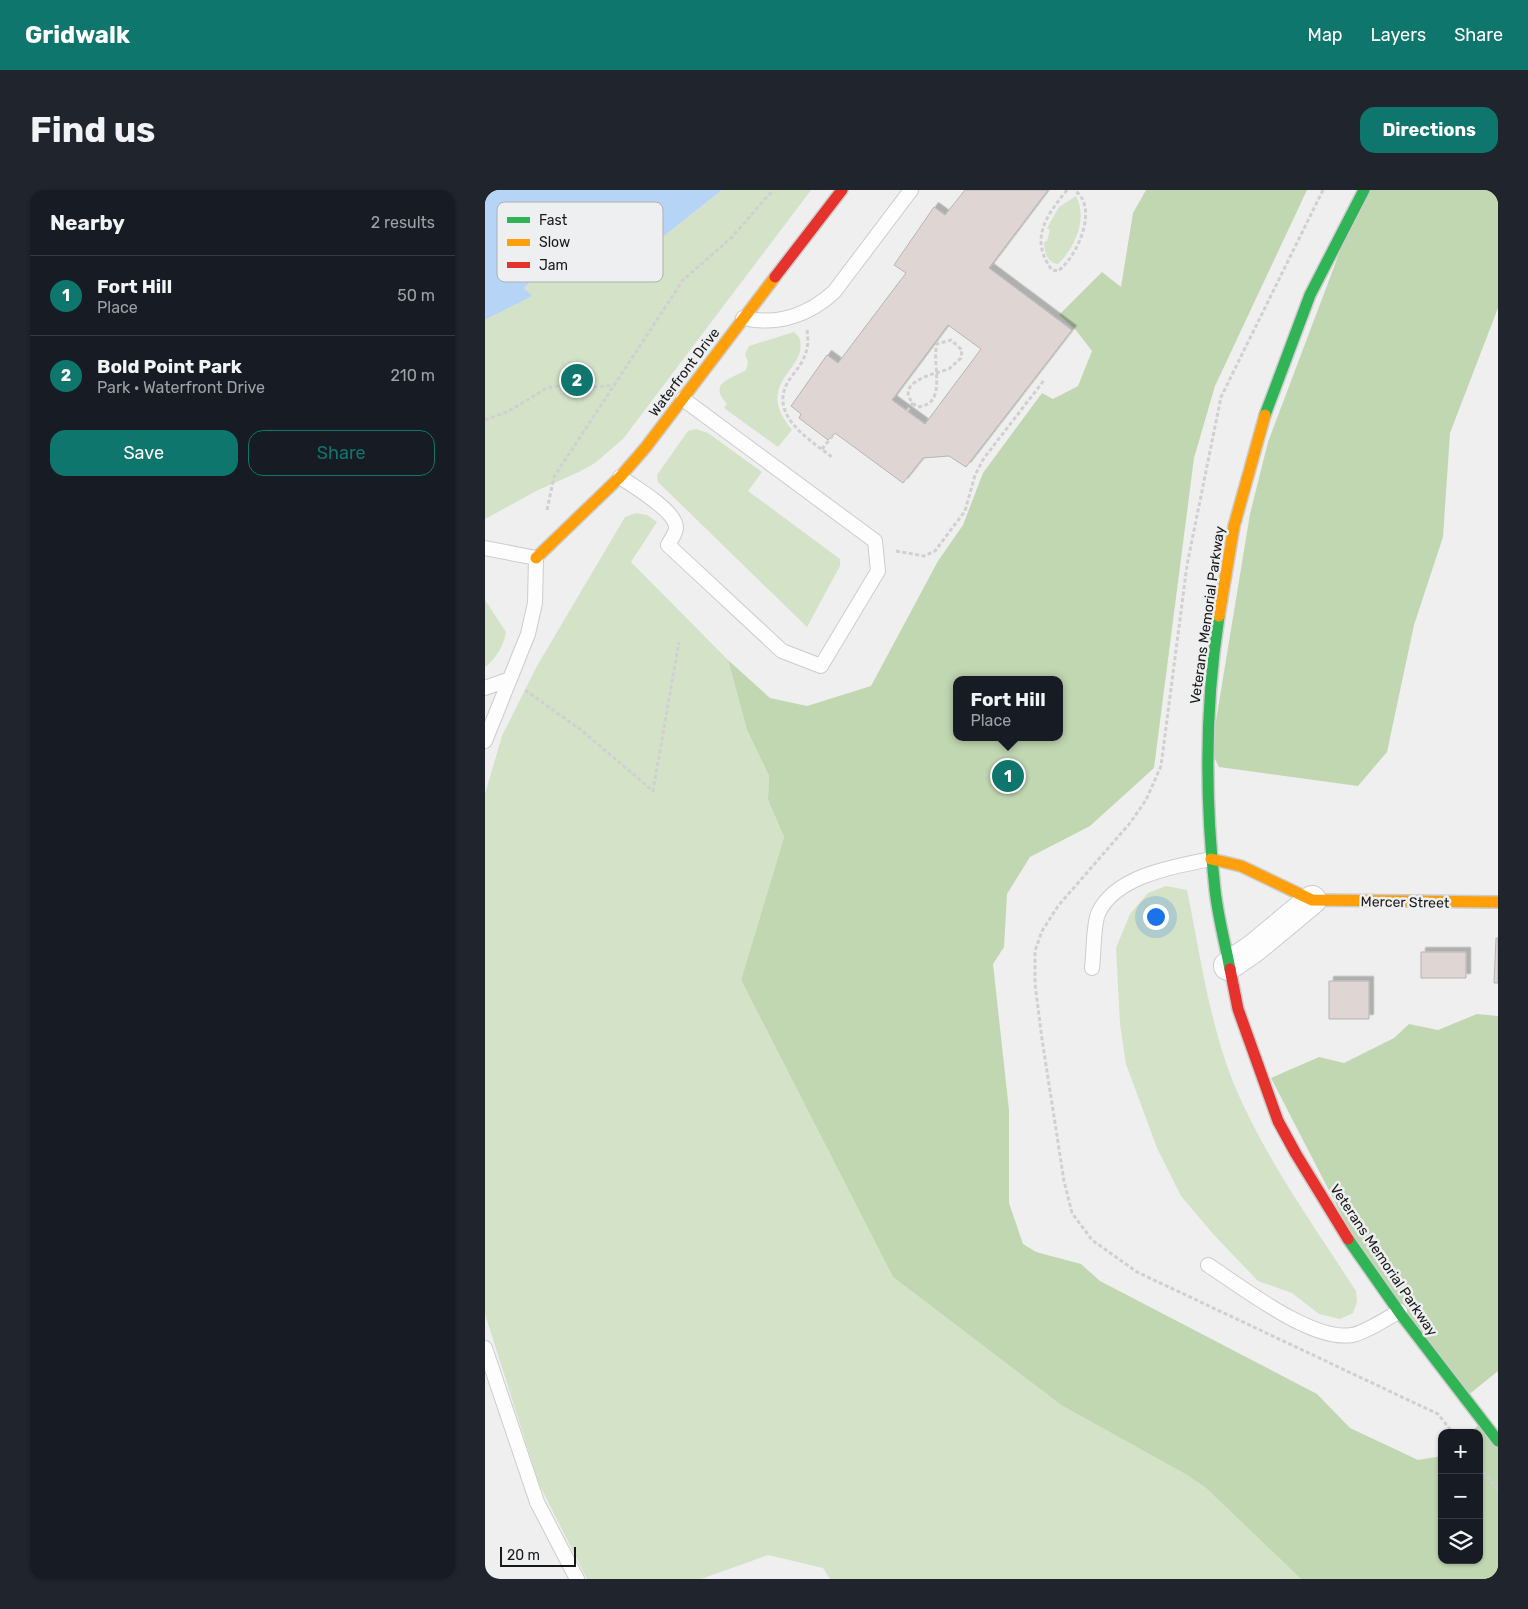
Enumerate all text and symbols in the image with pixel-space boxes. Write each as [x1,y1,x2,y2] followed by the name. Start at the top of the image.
[25,21,130,49] text: Gridwalk
[1308,24,1343,46] text: Map
[1371,24,1426,46] text: Layers
[1454,24,1503,46] text: Share
[1360,107,1498,153] button: Directions
[30,109,155,151] text: Find us
[497,202,663,282] legend
[50,210,125,235] text: Nearby
[539,212,568,229] text: Fast
[371,213,435,232] text: 2 results
[539,234,570,251] text: Slow
[539,257,568,274] text: Jam
[97,275,172,298] text: Fort Hill
[62,286,70,305] text: 1
[397,286,435,305] text: 50 m
[97,298,138,317] text: Place
[645,324,723,420] street label: Waterfront Drive
[97,355,242,378] text: Bold Point Park
[561,361,593,399] pin: 2
[61,366,71,385] text: 2
[390,366,435,385] text: 210 m
[97,378,265,397] text: Park · Waterfront Drive
[50,430,238,476] button: Save
[248,430,435,476] button: Share
[1187,525,1228,705] street label: Veterans Memorial Parkway
[953,676,1063,741] popup
[970,688,1046,711] text: Fort Hill
[970,711,1011,730] text: Place
[992,757,1024,795] pin: 1
[1361,893,1450,912] street label: Mercer Street
[1143,904,1169,930] your location
[1326,1181,1441,1340] street label: Veterans Memorial Parkway
[1438,1429,1483,1564] map controls
[1438,1429,1483,1474] button: +
[1438,1474,1483,1519] button: −
[1438,1519,1483,1564] button: layers
[500,1544,576,1567] scale bar
[507,1547,540,1564] text: 20 m

